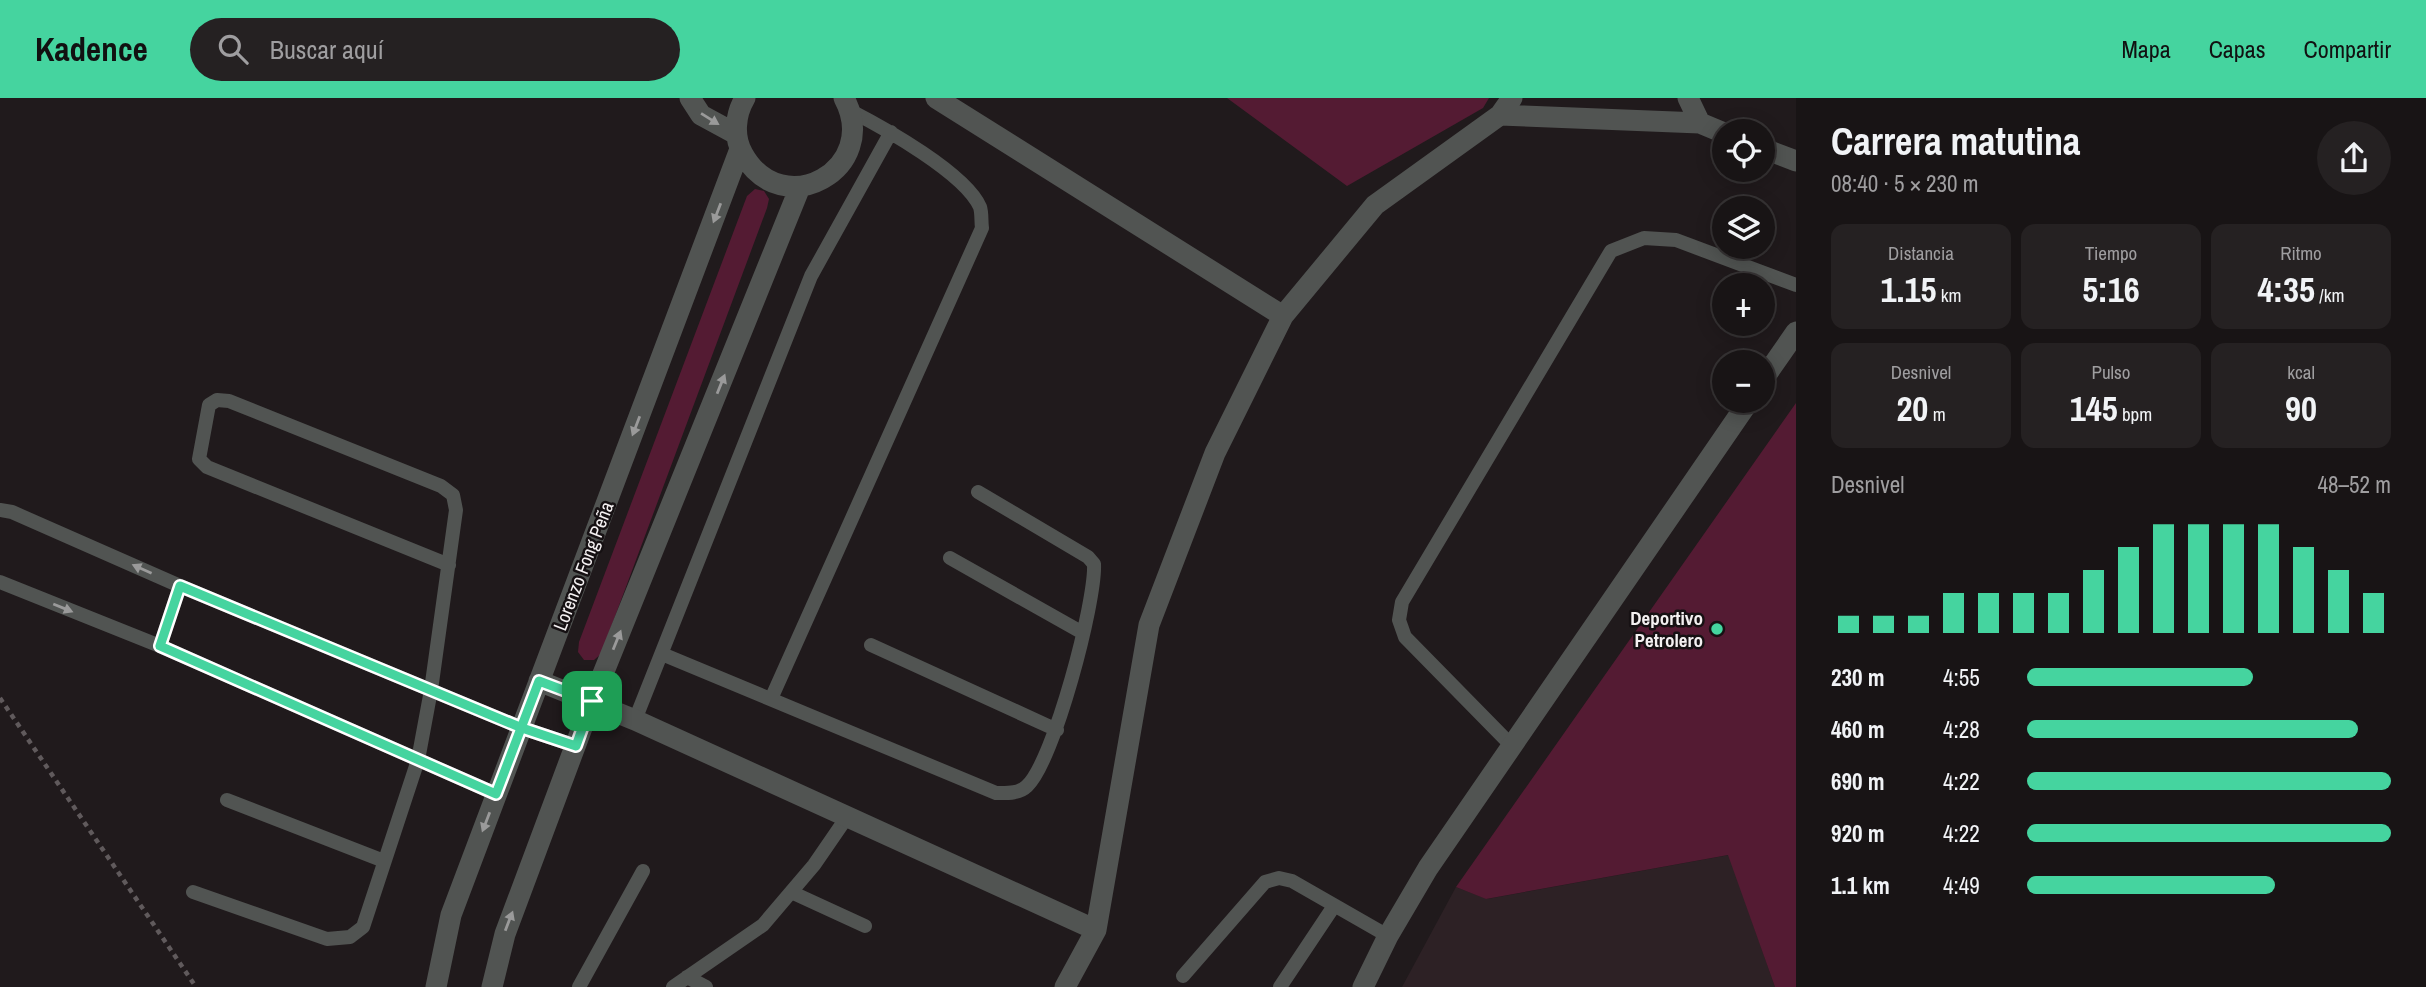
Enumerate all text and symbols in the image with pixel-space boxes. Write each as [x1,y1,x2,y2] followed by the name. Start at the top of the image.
[190,18,680,81] search box
[35,27,148,71] text: Kadence
[214,30,252,68] icon: search
[270,32,384,67] text: Buscar aquí
[2121,33,2171,65] text: Mapa
[2209,33,2266,65] text: Capas
[2304,33,2391,65] text: Compartir
[700,113,720,126] one-way arrow
[1831,116,2080,167] text: Carrera matutina
[1712,119,1775,413] map controls
[1712,119,1775,182] button: locate
[2317,121,2391,195] button: share
[1831,168,1978,199] text: 08:40 · 5 × 230 m
[1712,196,1775,259] button: layers
[712,203,723,224] one-way arrow
[1888,240,1954,266] text: Distancia
[2085,240,2137,266] text: Tiempo
[2280,240,2322,266] text: Ritmo
[1881,266,1936,313] text: 1.15
[2082,266,2140,313] text: 5:16
[2258,266,2315,313] text: 4:35
[1712,273,1775,336] button: +
[1936,282,1961,308] text: km
[2315,282,2344,308] text: /km
[1712,350,1775,413] button: −
[1891,359,1951,385] text: Desnivel
[2092,359,2130,385] text: Pulso
[2287,359,2315,385] text: kcal
[715,373,726,394] one-way arrow
[1896,385,1928,432] text: 20
[2070,385,2118,432] text: 145
[2285,385,2317,432] text: 90
[1928,401,1946,427] text: m
[2118,401,2152,427] text: bpm
[630,415,641,436] one-way arrow
[1831,469,1904,500] text: Desnivel
[2318,469,2391,500] text: 48–52 m
[546,498,620,634] street label: Lorenzo Fong Peña
[132,563,152,575] one-way arrow
[53,602,74,613] one-way arrow
[1630,605,1703,653] place label: Deportivo Petrolero
[1709,621,1725,637] marker: Deportivo Petrolero
[612,629,623,650] one-way arrow
[1831,662,1884,693] text: 230 m
[1943,662,1980,693] text: 4:55
[562,671,622,731] pin
[573,682,611,720] icon: arrive
[1831,714,1884,745] text: 460 m
[1943,714,1980,745] text: 4:28
[1831,766,1884,797] text: 690 m
[1943,766,1980,797] text: 4:22
[480,811,491,832] one-way arrow
[1831,818,1884,849] text: 920 m
[1943,818,1980,849] text: 4:22
[1831,870,1890,901] text: 1.1 km
[1943,870,1980,901] text: 4:49
[504,911,515,932] one-way arrow

